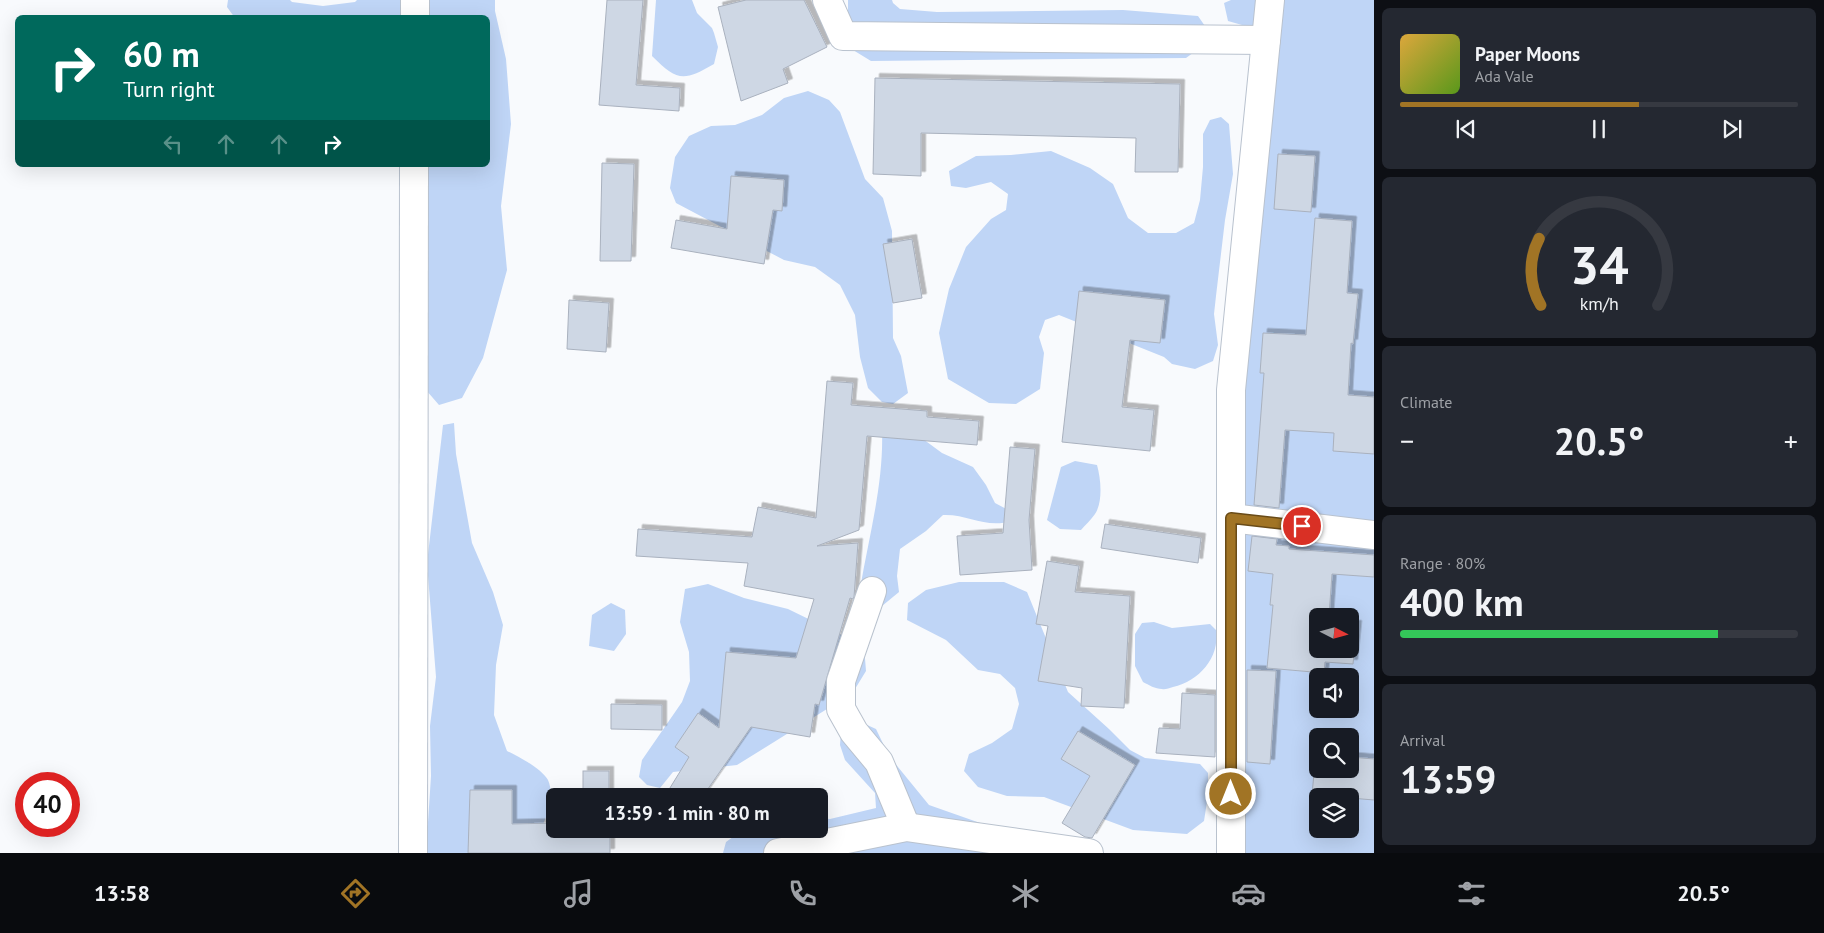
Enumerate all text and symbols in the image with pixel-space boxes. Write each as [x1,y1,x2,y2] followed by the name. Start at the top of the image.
[123,31,200,77] text: 60 m
[40,35,105,100] icon: right
[1475,42,1580,66] text: Paper Moons
[1475,66,1534,86] text: Ada Vale
[123,75,215,103] text: Turn right
[1452,115,1480,143] icon: previous
[1585,115,1613,143] icon: pause
[1718,115,1746,143] icon: next
[159,130,187,158] icon: left
[212,130,240,158] icon: ahead
[265,130,293,158] icon: ahead
[318,130,346,158] icon: right
[1570,231,1628,298] text: 34
[1579,292,1619,315] text: km/h
[1400,392,1452,412] text: Climate
[1554,416,1644,465] text: 20.5°
[1400,422,1414,459] text: −
[1784,422,1798,459] text: +
[1281,505,1323,547] pin
[1288,512,1316,540] icon: arrive
[1400,553,1485,573] text: Range · 80%
[1400,577,1524,626] text: 400 km
[1309,608,1359,658] north arrow
[1309,608,1359,838] map controls
[1309,668,1359,718] button: sound
[1309,728,1359,778] button: search
[1400,730,1445,750] text: Arrival
[1400,754,1496,803] text: 13:59
[1204,767,1256,819] position arrow
[15,772,80,837] speed limit sign: 40
[1309,788,1359,838] button: layers
[604,801,770,825] text: 13:59 · 1 min · 80 m
[338,876,373,911] icon: directions
[561,876,596,911] icon: music
[785,876,820,911] icon: phone
[1008,876,1043,911] icon: climate
[1231,876,1266,911] icon: car
[1454,876,1489,911] icon: filters
[94,879,150,907] text: 13:58
[1677,879,1730,907] text: 20.5°

